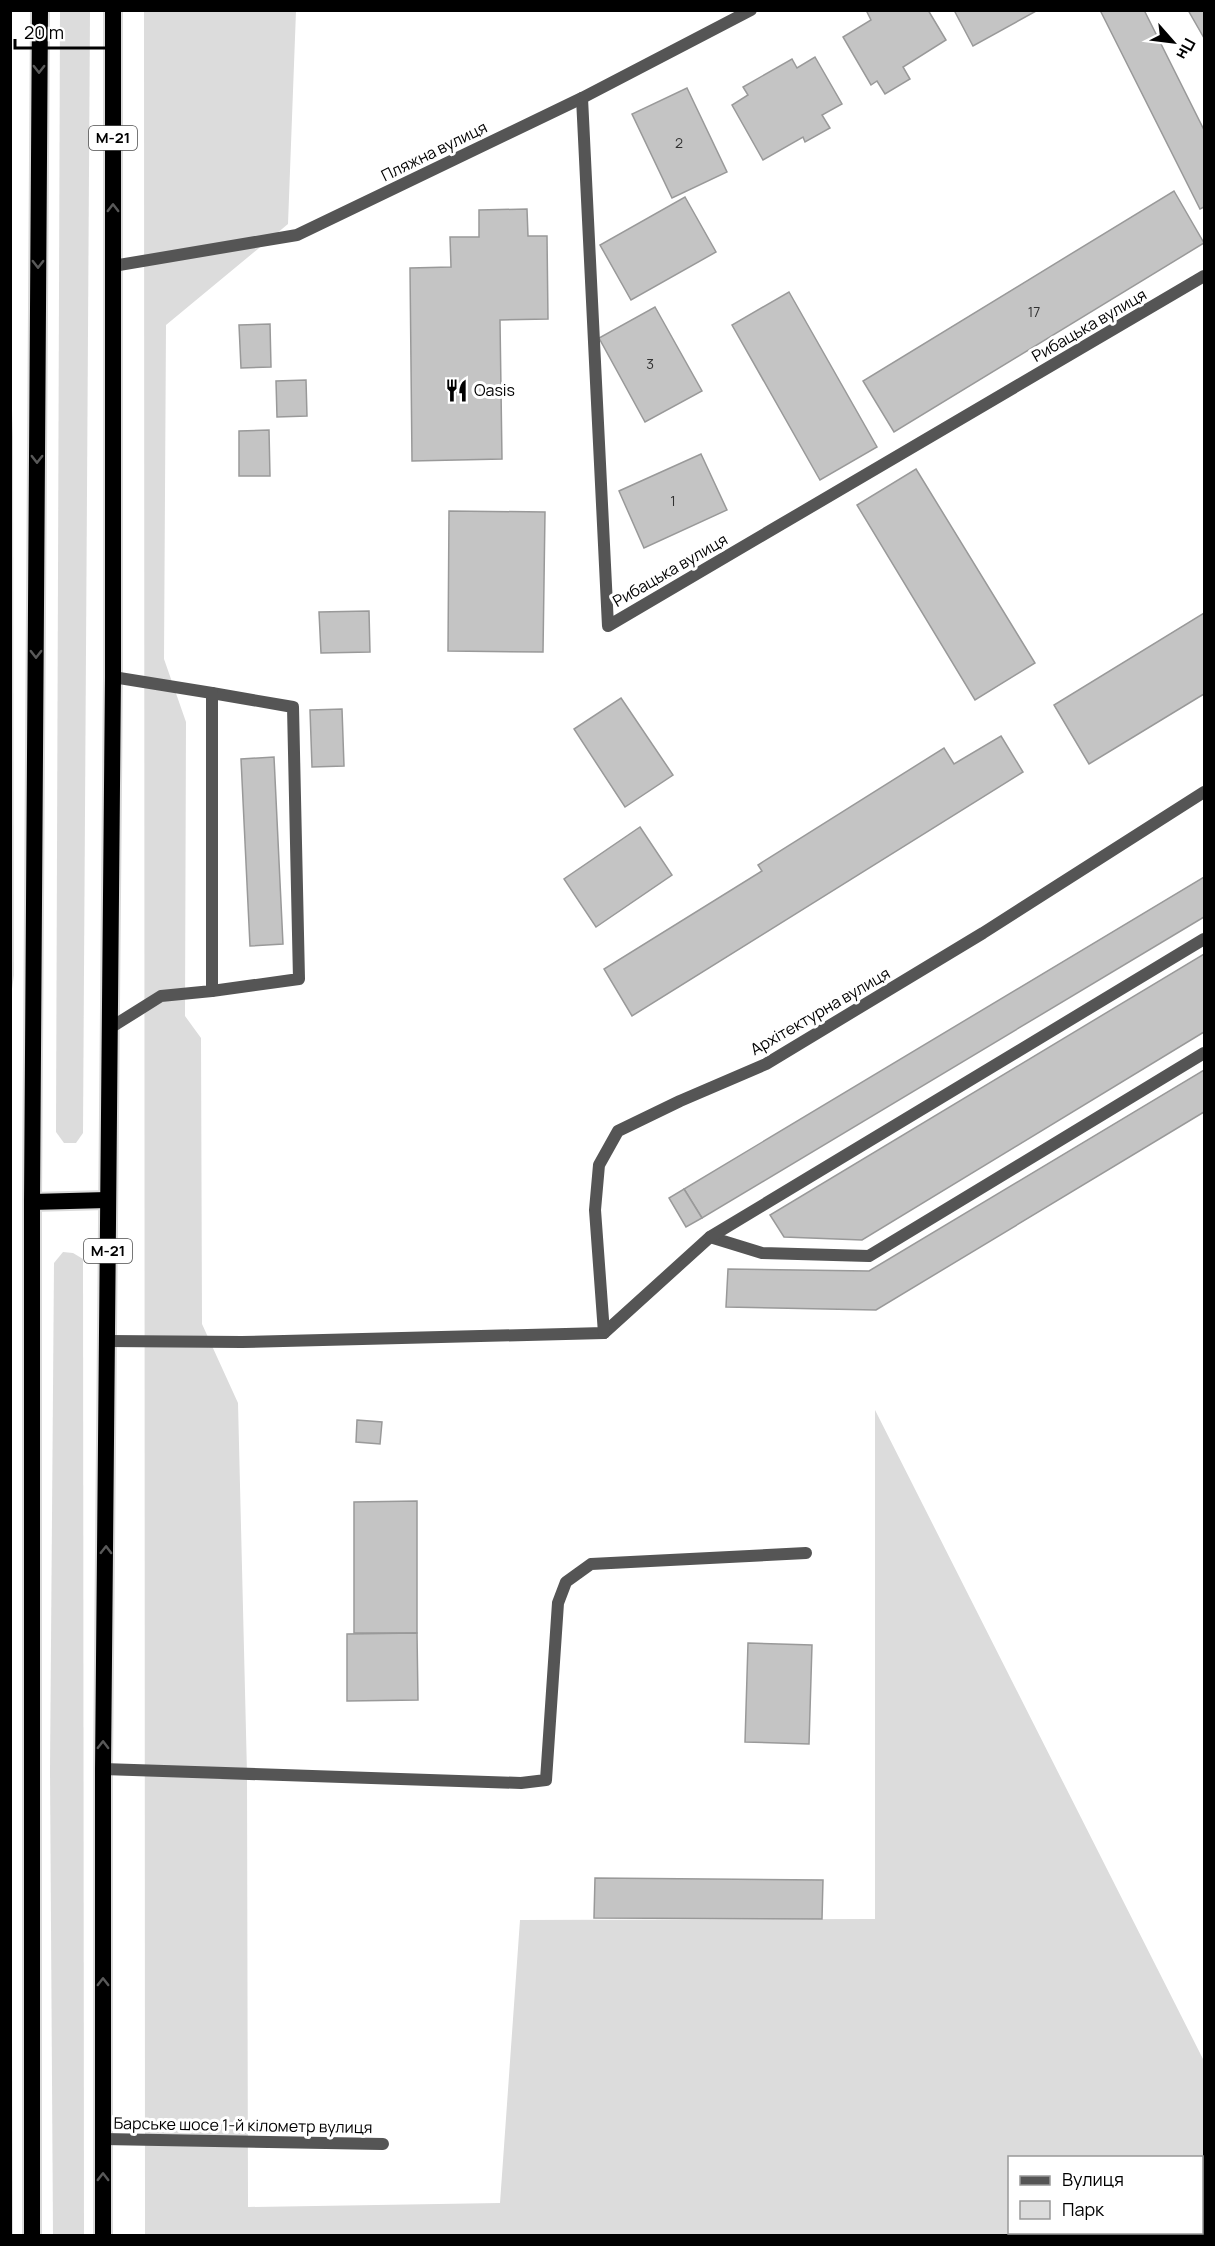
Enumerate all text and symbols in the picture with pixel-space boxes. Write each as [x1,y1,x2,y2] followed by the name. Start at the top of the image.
[15,12,118,50] scale bar
[1143,12,1203,72] north arrow
[24,20,64,44] text: 20 m
[1171,34,1201,64] text: Пн
[33,64,45,73] one-way arrow
[377,116,491,186] street label: Пляжна вулиця
[89,126,137,150] road number: М-21
[675,133,683,152] house number: 2
[107,203,119,212] one-way arrow
[32,259,44,268] one-way arrow
[1028,283,1150,367] street label: Рибацька вулиця
[1028,302,1040,321] house number: 17
[646,354,654,373] house number: 3
[443,377,469,403] restaurant icon: Oasis
[474,379,515,401] place label: Oasis
[31,454,43,463] one-way arrow
[670,491,676,510] house number: 1
[609,528,731,612] street label: Рибацька вулиця
[30,649,42,658] one-way arrow
[746,962,894,1060] street label: Архітектурна вулиця
[84,1239,132,1263] road number: М-21
[100,1546,112,1555] one-way arrow
[97,1741,109,1750] one-way arrow
[97,1978,109,1987] one-way arrow
[113,2112,373,2138] street label: Барське шосе 1-й кілометр вулиця
[1008,2156,1203,2234] legend
[1062,2167,1124,2191] text: Вулиця
[97,2173,109,2182] one-way arrow
[1062,2197,1105,2221] text: Парк

